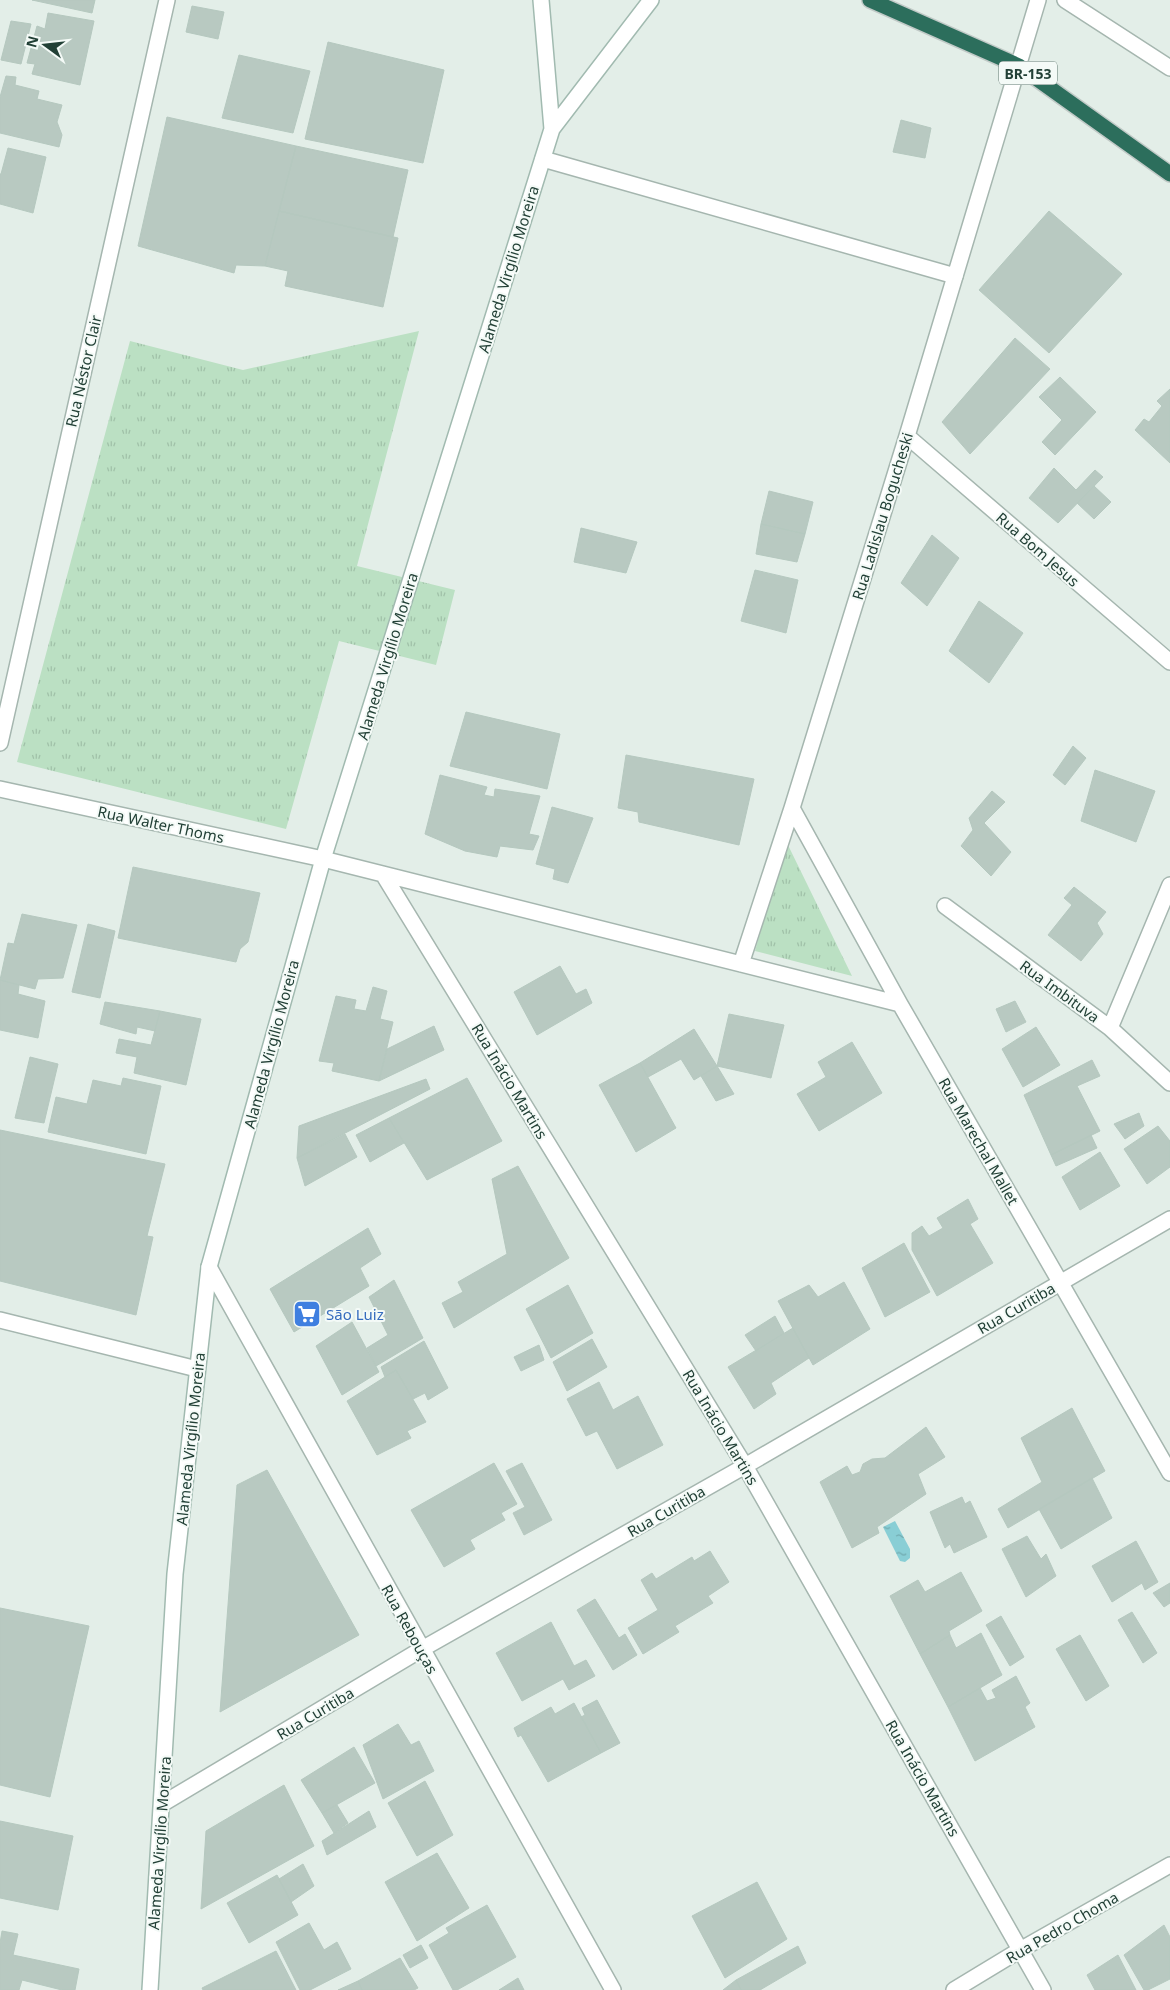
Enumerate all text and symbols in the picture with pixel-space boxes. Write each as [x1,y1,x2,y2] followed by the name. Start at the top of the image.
[20,20,70,70] north arrow
[21,34,43,49] text: N
[999,62,1057,84] road number: BR-153
[473,183,543,355] street label: Alameda Virgílio Moreira
[60,313,106,429] street label: Rua Néstor Clair
[847,430,917,602] street label: Rua Ladislau Bogucheski
[992,507,1084,591] street label: Rua Bom Jesus
[352,570,422,742] street label: Alameda Virgílio Moreira
[96,801,226,847] street label: Rua Walter Thoms
[1016,955,1104,1027] street label: Rua Imbituva
[239,957,303,1131] street label: Alameda Virgílio Moreira
[468,1019,552,1143] street label: Rua Inácio Martins
[934,1074,1024,1209] street label: Rua Marechal Mallet
[973,1278,1059,1338] street label: Rua Curitiba
[292,1299,322,1329] supermarket icon: São Luiz
[326,1304,384,1324] place label: São Luiz
[171,1352,209,1526] street label: Alameda Virgílio Moreira
[679,1365,763,1489] street label: Rua Inácio Martins
[623,1481,709,1541] street label: Rua Curitiba
[377,1581,443,1677] street label: Rua Rebouças
[273,1682,357,1744] street label: Rua Curitiba
[881,1716,965,1840] street label: Rua Inácio Martins
[143,1756,175,1930] street label: Alameda Virgílio Moreira
[1002,1887,1122,1967] street label: Rua Pedro Choma

